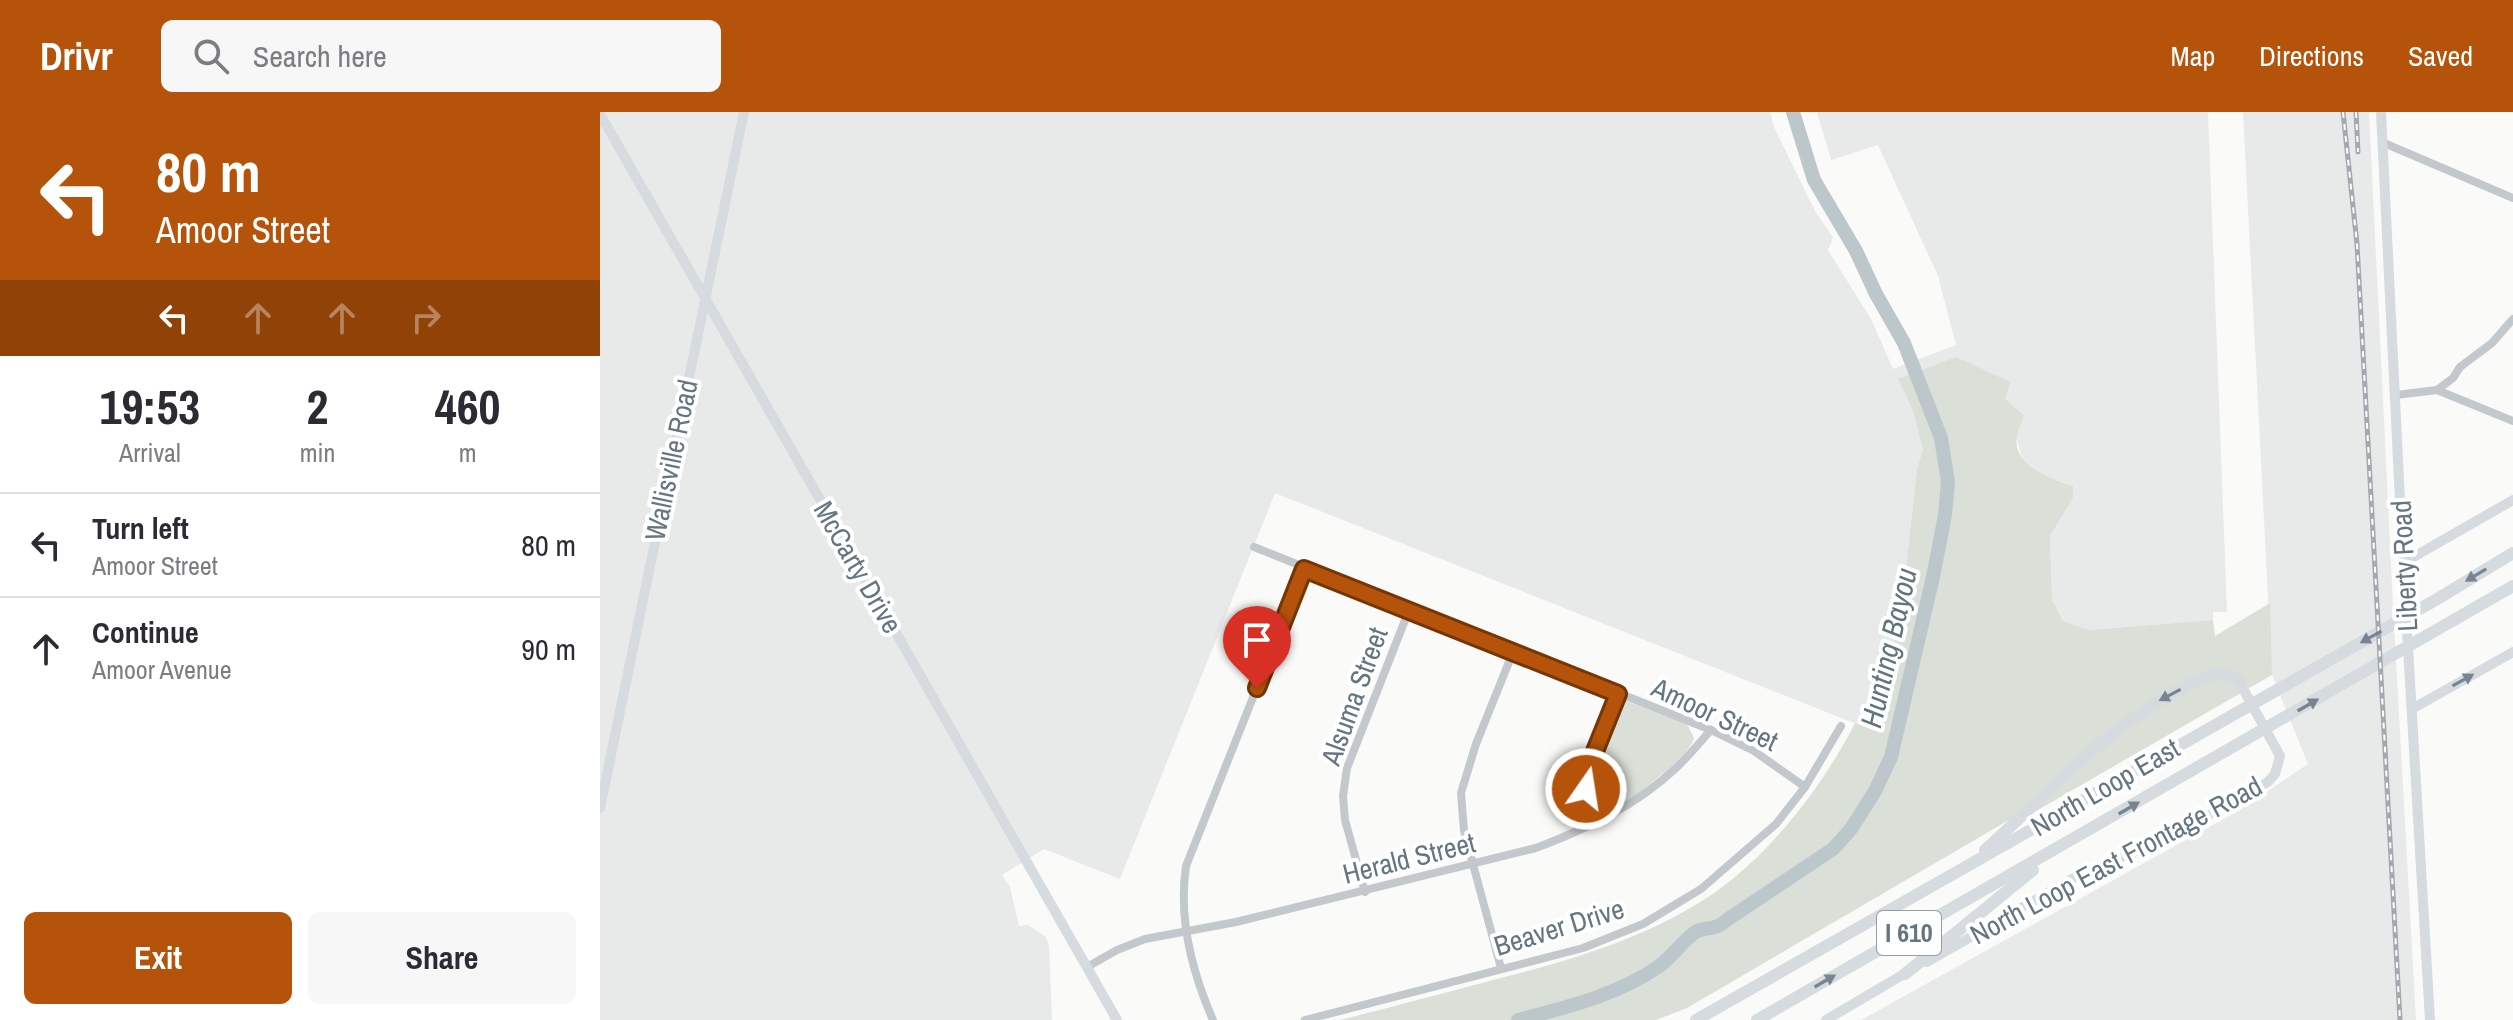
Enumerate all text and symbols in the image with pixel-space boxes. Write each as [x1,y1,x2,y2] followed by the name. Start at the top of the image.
[161,20,721,92] search box
[40,31,113,82] text: Drivr
[189,34,233,78] icon: search
[253,36,387,76] text: Search here
[2171,37,2215,75] text: Map
[2259,37,2364,75] text: Directions
[2408,37,2473,75] text: Saved
[156,134,261,209] text: 80 m
[24,144,128,248] icon: left
[156,206,330,254] text: Amoor Street
[152,296,196,340] icon: left
[236,296,280,340] icon: ahead
[320,296,364,340] icon: ahead
[404,296,448,340] icon: right
[100,374,200,439] text: 19:53
[307,374,328,439] text: 2
[435,374,500,439] text: 460
[635,376,707,544] street label: Wallisville Road
[119,435,181,470] text: Arrival
[300,435,335,470] text: min
[459,435,477,470] text: m
[805,494,911,640] street label: McCarty Drive
[2382,499,2426,633] street label: Liberty Road
[92,508,189,548] text: Turn left
[24,523,68,567] icon: left
[521,525,576,565] text: 80 m
[92,548,218,583] text: Amoor Street
[1850,564,1926,732] water label: Hunting Bayou
[2465,568,2487,582] one-way arrow
[1223,606,1291,688] pin
[92,612,199,652] text: Continue
[1235,618,1279,662] icon: arrive
[1311,622,1397,771] street label: Alsuma Street
[24,627,68,671] icon: ahead
[521,629,576,669] text: 90 m
[2359,630,2382,643] one-way arrow
[92,652,232,687] text: Amoor Avenue
[1645,668,1784,760] street label: Amoor Street
[2451,673,2474,687] one-way arrow
[2159,688,2182,702] one-way arrow
[2297,698,2319,712] one-way arrow
[2024,729,2186,845] street label: North Loop East
[1544,747,1628,831] position arrow
[1963,767,2269,953] street label: North Loop East Frontage Road
[2118,801,2140,815] one-way arrow
[1339,823,1479,893] street label: Herald Street
[1489,889,1629,965] street label: Beaver Drive
[1877,911,1941,955] road number: I 610
[24,912,292,1004] button: Exit
[308,912,576,1004] button: Share
[1814,974,1836,988] one-way arrow

